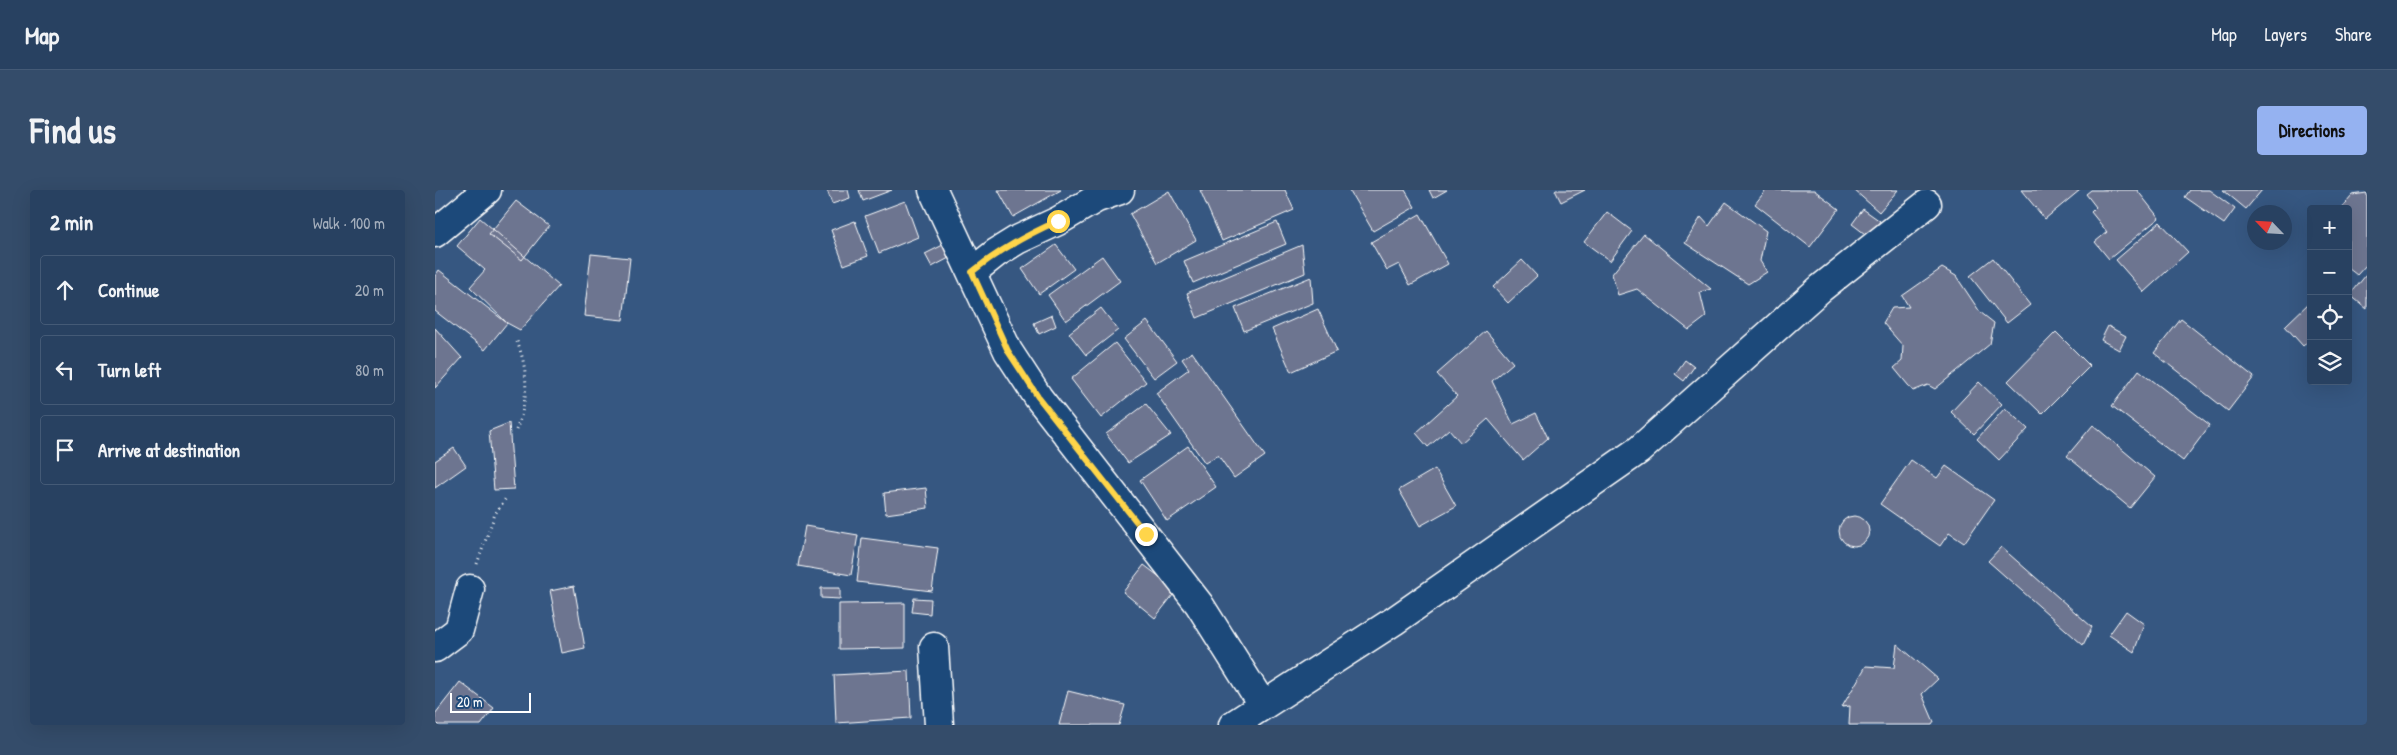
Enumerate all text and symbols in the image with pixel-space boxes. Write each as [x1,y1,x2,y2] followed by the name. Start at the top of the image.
[25,19,59,51] text: Map
[2211,22,2237,47] text: Map
[2265,22,2307,47] text: Layers
[2335,22,2372,47] text: Share
[2257,106,2367,155] button: Directions
[30,107,116,154] text: Find us
[2247,205,2292,250] north arrow
[2307,205,2352,385] map controls
[2307,205,2352,250] button: +
[50,208,93,237] text: 2 min
[1047,210,1070,233] route start
[313,212,385,234] text: Walk · 100 m
[2307,250,2352,295] button: −
[51,276,79,304] icon: ahead
[98,277,159,303] text: Continue
[355,279,384,301] text: 20 m
[2307,295,2352,340] button: locate
[2307,340,2352,385] button: layers
[51,356,79,384] icon: left
[98,357,161,383] text: Turn left
[355,359,384,381] text: 80 m
[51,436,79,464] icon: arrive
[98,437,240,463] text: Arrive at destination
[1135,523,1158,546] route end
[450,690,531,713] scale bar
[457,692,483,711] text: 20 m

